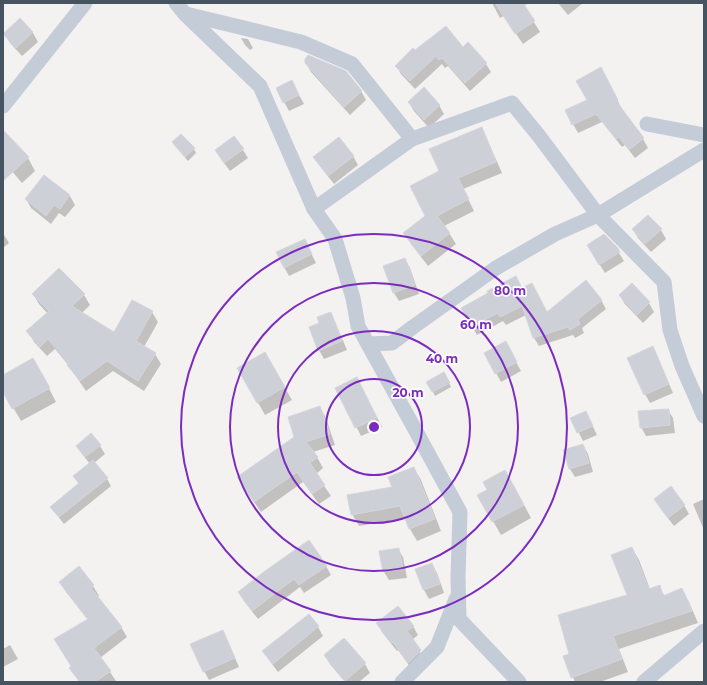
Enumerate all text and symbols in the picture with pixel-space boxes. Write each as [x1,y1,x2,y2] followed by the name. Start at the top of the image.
[494,283,526,298] text: 80 m
[460,317,492,332] text: 60 m
[426,351,458,366] text: 40 m
[392,385,424,400] text: 20 m
[367,420,381,434] centre of rings

